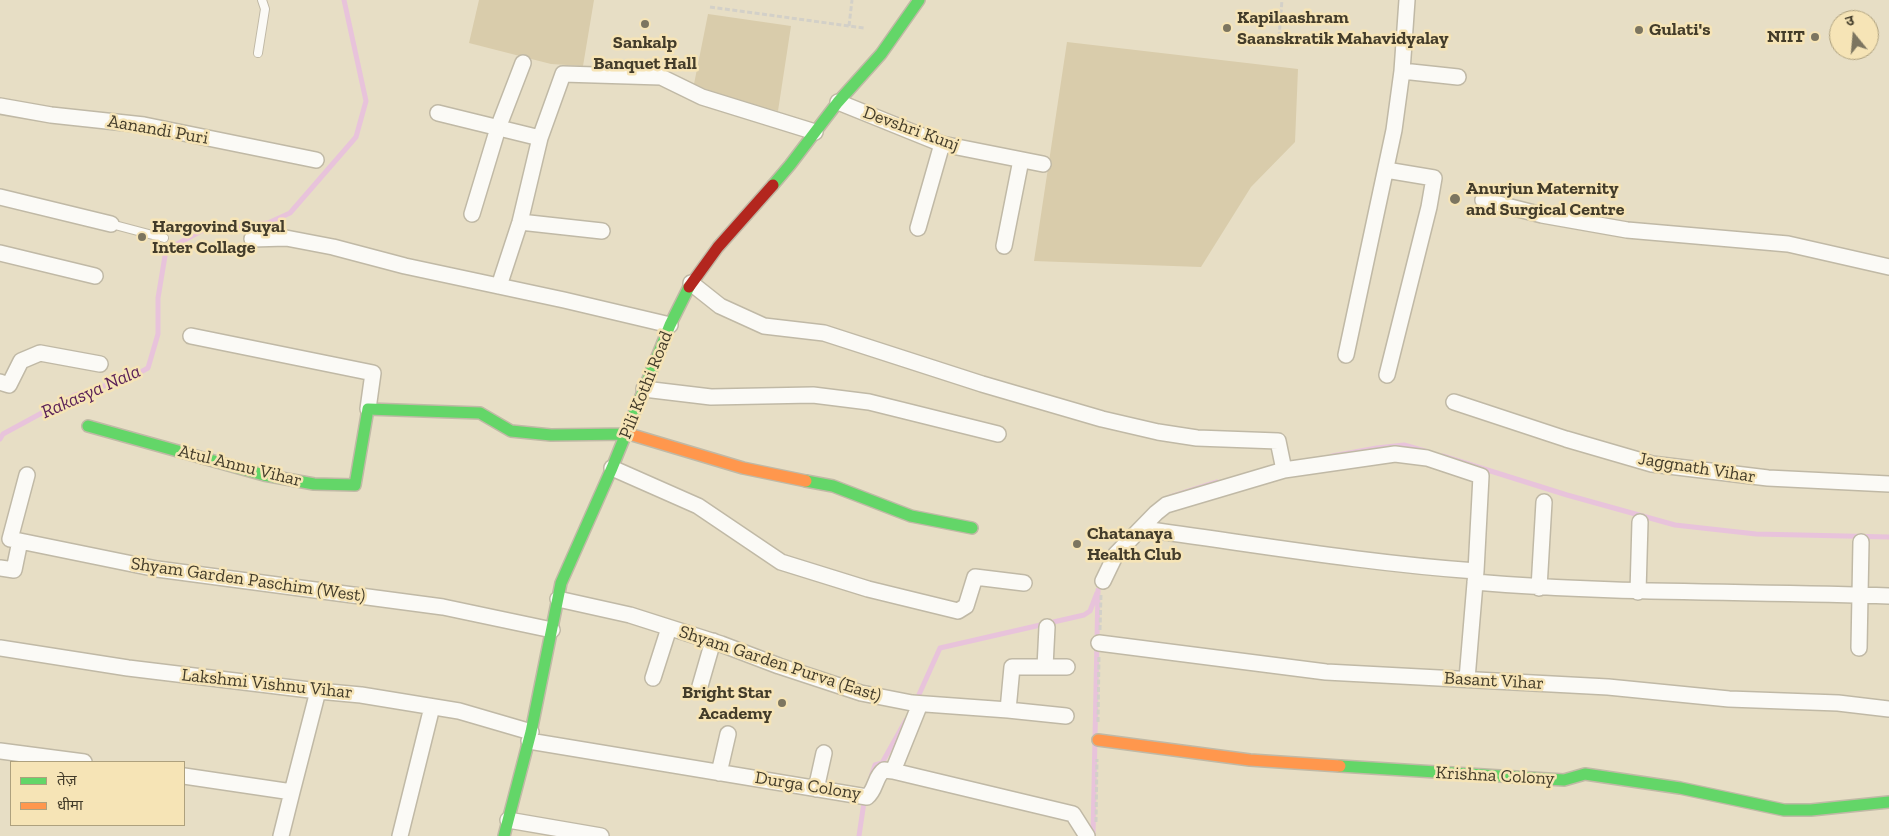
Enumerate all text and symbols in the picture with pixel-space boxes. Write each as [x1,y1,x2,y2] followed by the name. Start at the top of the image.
[1237,7,1448,50] place label: Kapilaashram Saanskratik Mahavidyalay
[1829,10,1879,60] north arrow
[1843,12,1856,30] text: उ
[639,18,651,30] marker: Sankalp Banquet Hall
[1649,19,1711,41] place label: Gulati's
[1221,22,1233,34] marker: Kapilaashram Saanskratik Mahavidyalay
[1633,24,1645,36] marker: Gulati's
[1767,26,1805,48] place label: NIIT
[1809,31,1821,43] marker: NIIT
[593,32,697,74] place label: Sankalp Banquet Hall
[860,102,962,156] street label: Devshri Kunj
[106,111,210,149] street label: Aanandi Puri
[1466,178,1624,220] place label: Anurjun Maternity and Surgical Centre
[1448,192,1462,206] marker: Anurjun Maternity and Surgical Centre
[152,216,285,258] place label: Hargovind Suyal Inter Collage
[136,231,148,243] marker: Hargovind Suyal Inter Collage
[615,328,677,442] street label: Pili Kothi Road
[38,360,144,424] water label: Rakasya Nala
[176,440,304,492] street label: Atul Annu Vihar
[1637,448,1757,488] street label: Jaggnath Vihar
[1087,523,1181,566] place label: Chatanaya Health Club
[1071,538,1083,550] marker: Chatanaya Health Club
[129,553,367,607] street label: Shyam Garden Paschim (West)
[676,621,884,707] street label: Shyam Garden Purva (East)
[180,664,354,704] street label: Lakshmi Vishnu Vihar
[1444,668,1544,694] street label: Basant Vihar
[682,682,772,724] place label: Bright Star Academy
[776,697,788,709] marker: Bright Star Academy
[10,761,185,826] legend
[1435,762,1555,790] street label: Krishna Colony
[753,767,863,805] street label: Durga Colony
[57,771,77,789] text: तेज़
[57,796,83,814] text: धीमा

